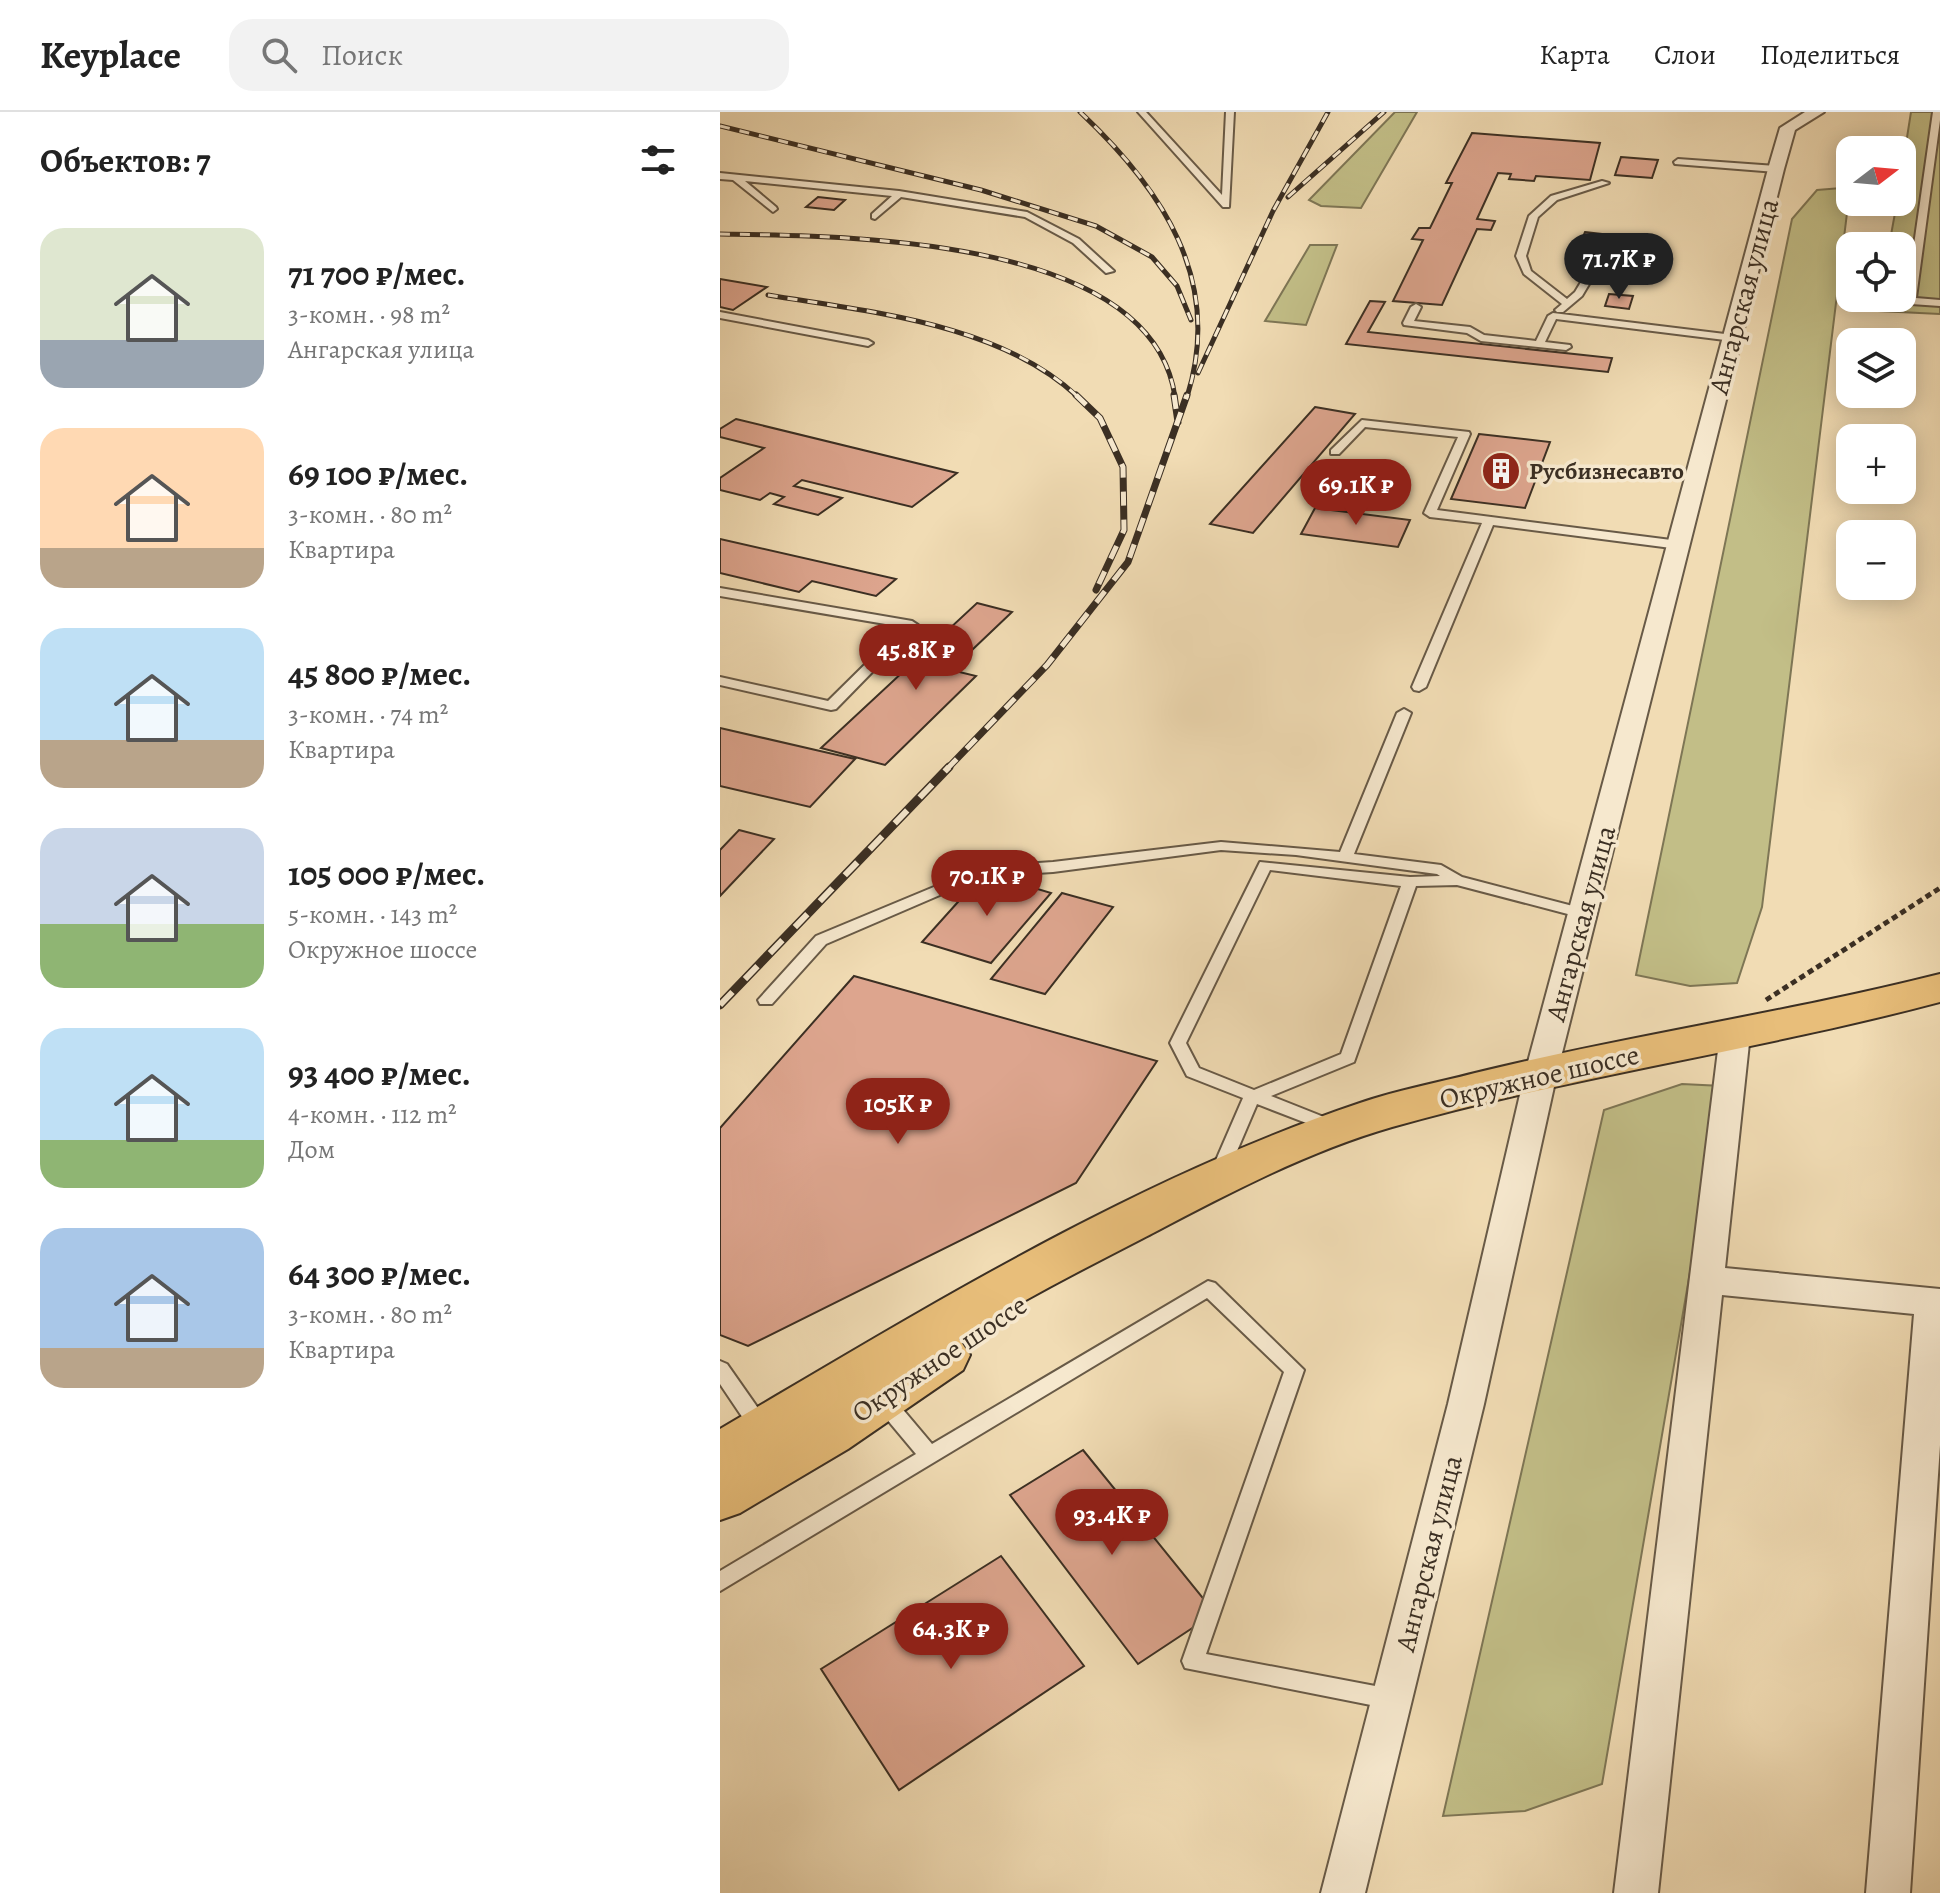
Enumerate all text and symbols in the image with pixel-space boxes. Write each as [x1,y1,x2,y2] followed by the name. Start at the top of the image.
[229,19,789,91] search box
[40,29,181,81] text: Keyplace
[257,33,301,77] icon: search
[321,35,403,75] text: Поиск
[1539,36,1610,74] text: Карта
[1654,36,1716,74] text: Слои
[1760,36,1900,74] text: Поделиться
[1836,136,1916,216] north arrow
[1836,136,1916,600] map controls
[40,137,211,184] text: Объектов: 7
[636,138,680,182] icon: filters
[1699,194,1788,399] street label: Ангарская улица
[1836,232,1916,312] button: locate
[1545,233,1693,301] pin: 71.7K ₽
[1582,241,1656,276] text: 71.7K ₽
[288,250,466,297] text: 71 700 ₽/мес.
[104,260,200,356] icon: home
[288,297,450,332] text: 3-комн. · 98 m²
[1836,328,1916,408] button: layers
[288,332,475,367] text: Ангарская улица
[1836,424,1916,504] button: +
[288,450,468,497] text: 69 100 ₽/мес.
[1480,450,1522,492] building icon: Русбизнесавто
[1529,455,1684,487] place label: Русбизнесавто
[1282,459,1430,527] pin: 69.1K ₽
[104,460,200,556] icon: home
[1318,467,1394,502] text: 69.1K ₽
[288,497,452,532] text: 3-комн. · 80 m²
[1836,520,1916,600] button: −
[288,532,395,567] text: Квартира
[842,624,990,692] pin: 45.8K ₽
[877,632,955,667] text: 45.8K ₽
[288,650,471,697] text: 45 800 ₽/мес.
[104,660,200,756] icon: home
[288,697,448,732] text: 3-комн. · 74 m²
[288,732,395,767] text: Квартира
[1536,821,1625,1026] street label: Ангарская улица
[288,850,485,897] text: 105 000 ₽/мес.
[913,850,1061,918] pin: 70.1K ₽
[949,858,1025,893] text: 70.1K ₽
[104,860,200,956] icon: home
[288,897,457,932] text: 5-комн. · 143 m²
[288,932,477,967] text: Окружное шоссе
[1436,1036,1643,1118] street label: Окружное шоссе
[288,1050,471,1097] text: 93 400 ₽/мес.
[104,1060,200,1156] icon: home
[833,1078,963,1146] pin: 105K ₽
[864,1086,932,1121] text: 105K ₽
[288,1097,457,1132] text: 4-комн. · 112 m²
[288,1132,335,1167] text: Дом
[288,1250,471,1297] text: 64 300 ₽/мес.
[104,1260,200,1356] icon: home
[844,1286,1035,1432] street label: Окружное шоссе
[288,1297,452,1332] text: 3-комн. · 80 m²
[288,1332,395,1367] text: Квартира
[1386,1451,1472,1656] street label: Ангарская улица
[1038,1489,1186,1557] pin: 93.4K ₽
[1073,1497,1151,1532] text: 93.4K ₽
[877,1603,1025,1671] pin: 64.3K ₽
[912,1611,990,1646] text: 64.3K ₽

